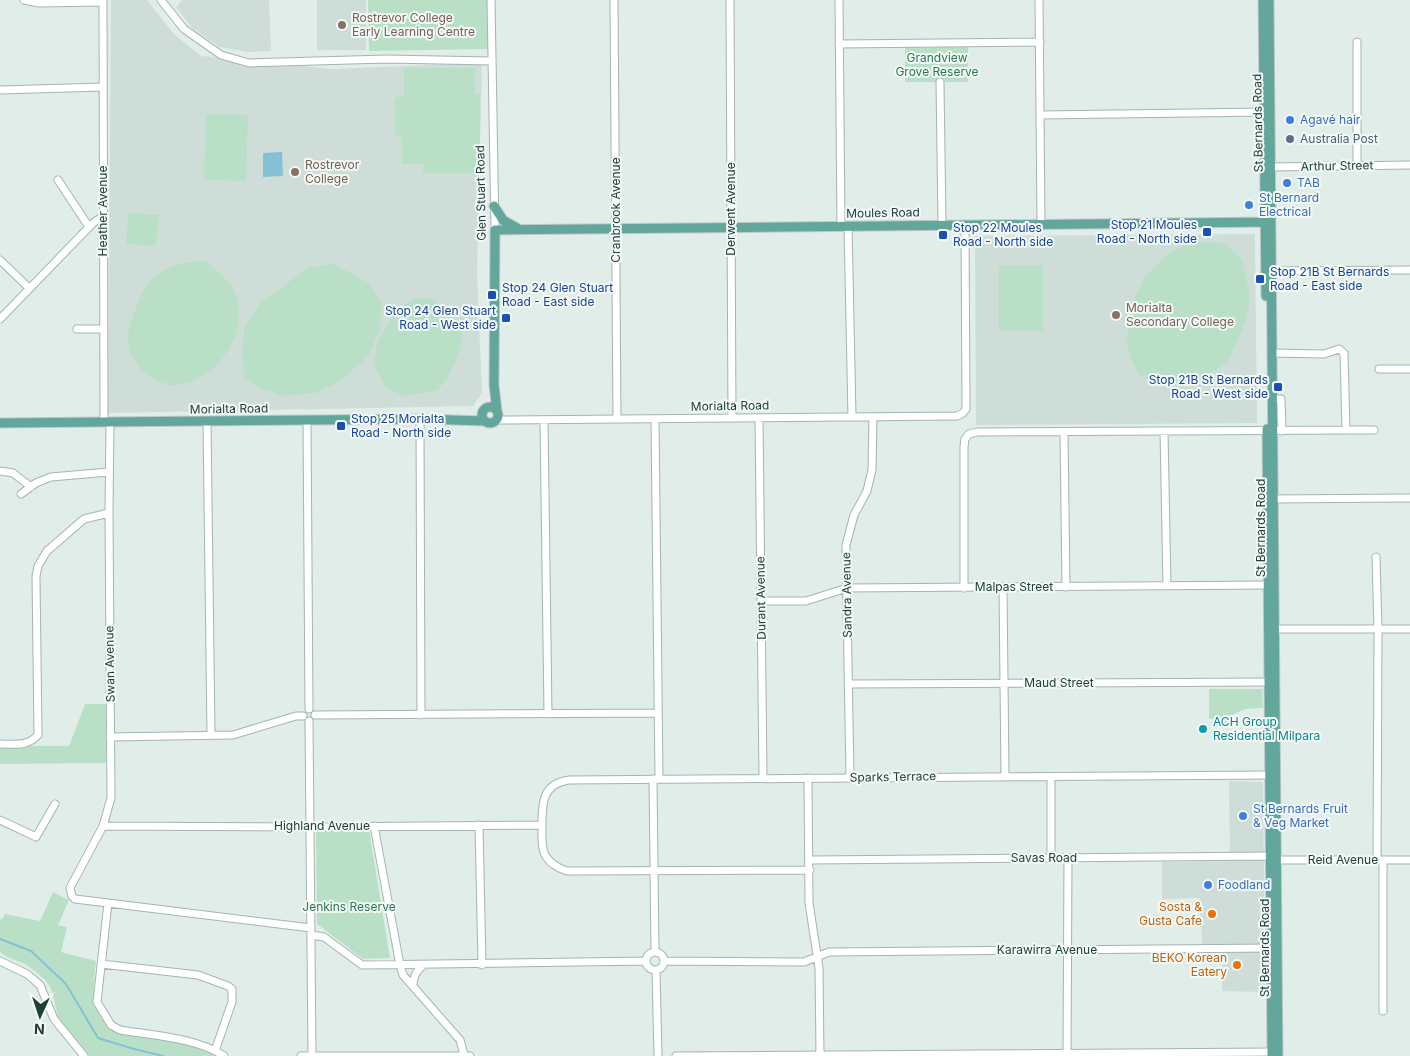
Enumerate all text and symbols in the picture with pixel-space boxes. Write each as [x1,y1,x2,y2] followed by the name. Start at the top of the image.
[352,10,475,39] place label: Rostrevor College Early Learning Centre
[336,19,348,31] marker: Rostrevor College Early Learning Centre
[895,50,979,79] park label: Grandview Grove Reserve
[1249,74,1266,172] street label: St Bernards Road
[1300,112,1361,127] place label: Agavé hair
[1284,114,1296,126] marker: Agavé hair
[1300,131,1378,146] place label: Australia Post
[1284,133,1296,145] marker: Australia Post
[472,145,489,241] street label: Glen Stuart Road
[305,157,360,186] place label: Rostrevor College
[608,157,623,263] street label: Cranbrook Avenue
[1300,157,1374,174] street label: Arthur Street
[723,162,738,256] street label: Derwent Avenue
[95,166,110,256] street label: Heather Avenue
[289,166,301,178] marker: Rostrevor College
[1297,175,1320,190] place label: TAB
[1281,177,1293,189] marker: TAB
[1259,190,1319,219] place label: St Bernard Electrical
[1243,199,1255,211] marker: St Bernard Electrical
[846,204,920,221] street label: Moules Road
[1097,217,1197,246] place label: Stop 21 Moules Road - North side
[953,220,1053,249] place label: Stop 22 Moules Road - North side
[1201,226,1213,238] marker: Stop 21 Moules Road - North side
[937,229,949,241] marker: Stop 22 Moules Road - North side
[1270,264,1389,293] place label: Stop 21B St Bernards Road - East side
[1254,273,1266,285] marker: Stop 21B St Bernards Road - East side
[502,280,613,309] place label: Stop 24 Glen Stuart Road - East side
[486,289,498,301] marker: Stop 24 Glen Stuart Road - East side
[1126,300,1234,329] place label: Morialta Secondary College
[385,303,496,332] place label: Stop 24 Glen Stuart Road - West side
[1110,309,1122,321] marker: Morialta Secondary College
[500,312,512,324] marker: Stop 24 Glen Stuart Road - West side
[1149,372,1268,401] place label: Stop 21B St Bernards Road - West side
[1272,381,1284,393] marker: Stop 21B St Bernards Road - West side
[691,397,769,414] street label: Morialta Road
[190,400,268,417] street label: Morialta Road
[351,411,451,440] place label: Stop 25 Morialta Road - North side
[335,420,347,432] marker: Stop 25 Morialta Road - North side
[1253,479,1268,577] street label: St Bernards Road
[838,552,855,638] street label: Sandra Avenue
[752,556,769,640] street label: Durant Avenue
[975,579,1053,594] street label: Malpas Street
[101,625,118,703] street label: Swan Avenue
[1024,675,1094,690] street label: Maud Street
[1213,714,1320,743] place label: ACH Group Residential Milpara
[1197,723,1209,735] marker: ACH Group Residential Milpara
[850,768,936,785] street label: Sparks Terrace
[1253,801,1348,830] place label: St Bernards Fruit & Veg Market
[1237,810,1249,822] marker: St Bernards Fruit & Veg Market
[274,818,370,833] street label: Highland Avenue
[1011,850,1077,865] street label: Savas Road
[1308,852,1378,867] street label: Reid Avenue
[1218,877,1270,892] place label: Foodland
[1202,879,1214,891] marker: Foodland
[302,899,396,914] park label: Jenkins Reserve
[1139,899,1202,928] place label: Sosta & Gusta Cafe
[1257,899,1272,997] street label: St Bernards Road
[1206,908,1218,920] marker: Sosta & Gusta Cafe
[997,942,1097,957] street label: Karawirra Avenue
[1152,950,1227,979] place label: BEKO Korean Eatery
[1231,959,1243,971] marker: BEKO Korean Eatery
[15,991,65,1041] north arrow
[34,1021,45,1038] text: N

